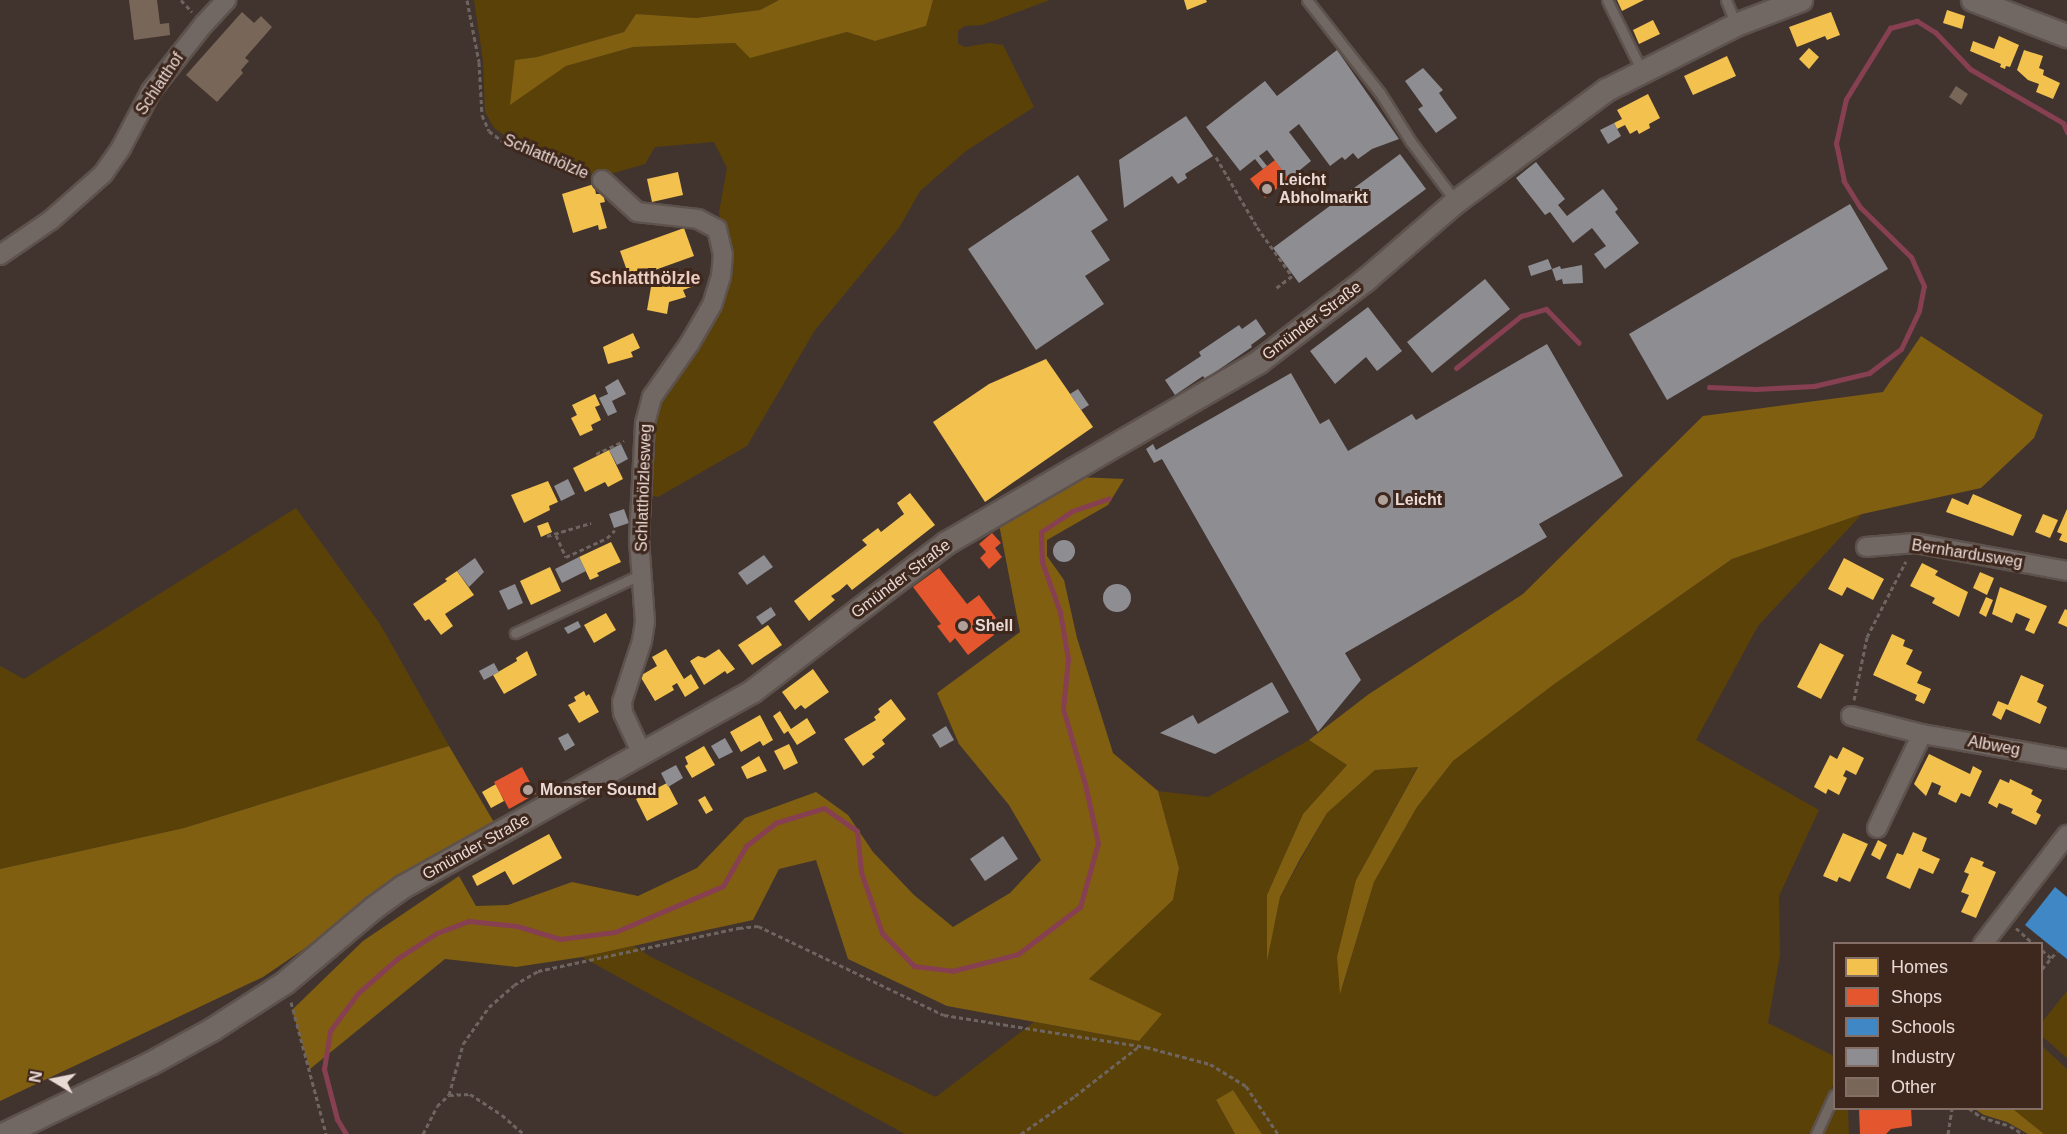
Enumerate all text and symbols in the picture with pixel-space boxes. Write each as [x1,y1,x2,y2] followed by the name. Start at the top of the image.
[132,49,188,119] street label: Schlatthof
[500,130,592,184] street label: Schlatthölzle
[1279,170,1368,208] place label: Leicht Abholmarkt
[1260,182,1274,196] marker: Leicht Abholmarkt
[589,267,701,289] district label: Schlatthölzle
[1259,277,1365,365] street label: Gmünder Straße
[632,424,656,552] street label: Schlatthölzlesweg
[1395,490,1442,510] place label: Leicht
[1376,493,1390,507] marker: Leicht
[848,535,954,623] street label: Gmünder Straße
[1910,536,2024,572] street label: Bernhardusweg
[975,616,1013,636] place label: Shell
[956,619,970,633] marker: Shell
[1966,732,2022,760] street label: Albweg
[540,780,656,800] place label: Monster Sound
[521,783,535,797] marker: Monster Sound
[419,810,533,884] street label: Gmünder Straße
[1833,942,2043,1110] legend
[1891,957,1948,977] text: Homes
[1891,987,1942,1007] text: Shops
[1891,1017,1955,1037] text: Schools
[1891,1047,1955,1067] text: Industry
[24,1050,84,1110] north arrow
[26,1070,45,1084] text: N
[1891,1077,1936,1097] text: Other

